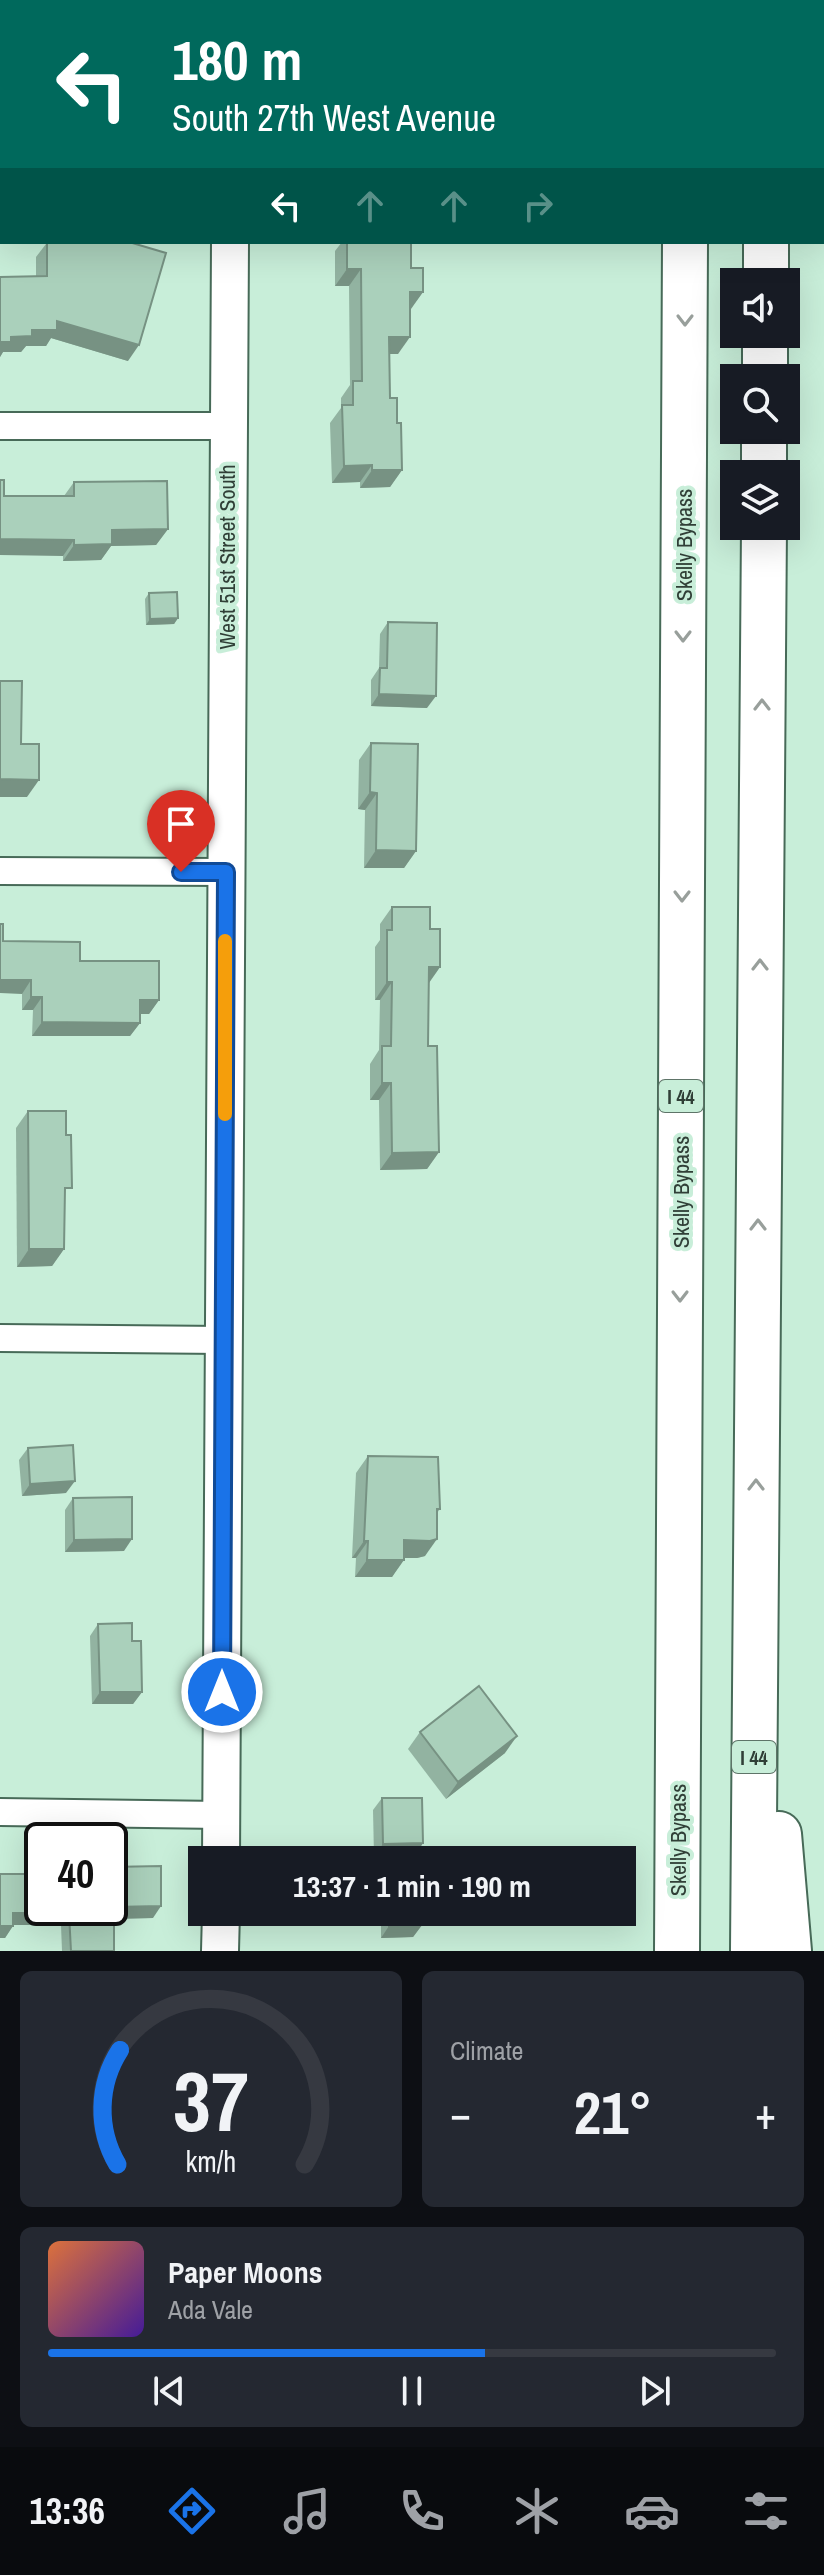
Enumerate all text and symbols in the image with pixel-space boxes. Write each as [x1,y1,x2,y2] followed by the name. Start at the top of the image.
[172,22,302,97] text: 180 m
[40,32,144,136] icon: left
[172,94,496,142] text: South 27th West Avenue
[264,184,308,228] icon: left
[348,184,392,228] icon: ahead
[432,184,476,228] icon: ahead
[516,184,560,228] icon: right
[720,268,800,540] map controls
[720,268,800,348] button: sound
[676,314,694,327] one-way arrow
[720,364,800,444] button: search
[720,460,800,540] button: layers
[212,464,242,650] street label: West 51st Street South
[669,489,699,601] street label: Skelly Bypass
[674,630,692,643] one-way arrow
[753,698,771,711] one-way arrow
[147,790,215,872] pin
[159,802,203,846] icon: arrive
[673,890,691,903] one-way arrow
[751,958,769,971] one-way arrow
[659,1080,703,1112] road number: I 44
[666,1136,696,1248] street label: Skelly Bypass
[749,1218,767,1231] one-way arrow
[671,1290,689,1303] one-way arrow
[747,1478,765,1491] one-way arrow
[180,1650,264,1734] position arrow
[732,1741,776,1773] road number: I 44
[663,1784,693,1896] street label: Skelly Bypass
[24,1822,128,1926] speed limit sign: 40
[293,1866,531,1906] text: 13:37 · 1 min · 190 m
[450,2033,523,2068] text: Climate
[173,2045,249,2157] text: 37
[574,2072,652,2153] text: 21°
[450,2083,471,2143] text: −
[755,2083,776,2143] text: +
[186,2142,236,2181] text: km/h
[168,2252,322,2292] text: Paper Moons
[168,2292,253,2327] text: Ada Vale
[147,2369,191,2413] icon: previous
[390,2369,434,2413] icon: pause
[633,2369,677,2413] icon: next
[164,2483,220,2539] icon: directions
[279,2483,335,2539] icon: music
[394,2483,450,2539] icon: phone
[509,2483,565,2539] icon: climate
[624,2483,680,2539] icon: car
[738,2483,794,2539] icon: filters
[29,2487,105,2535] text: 13:36

